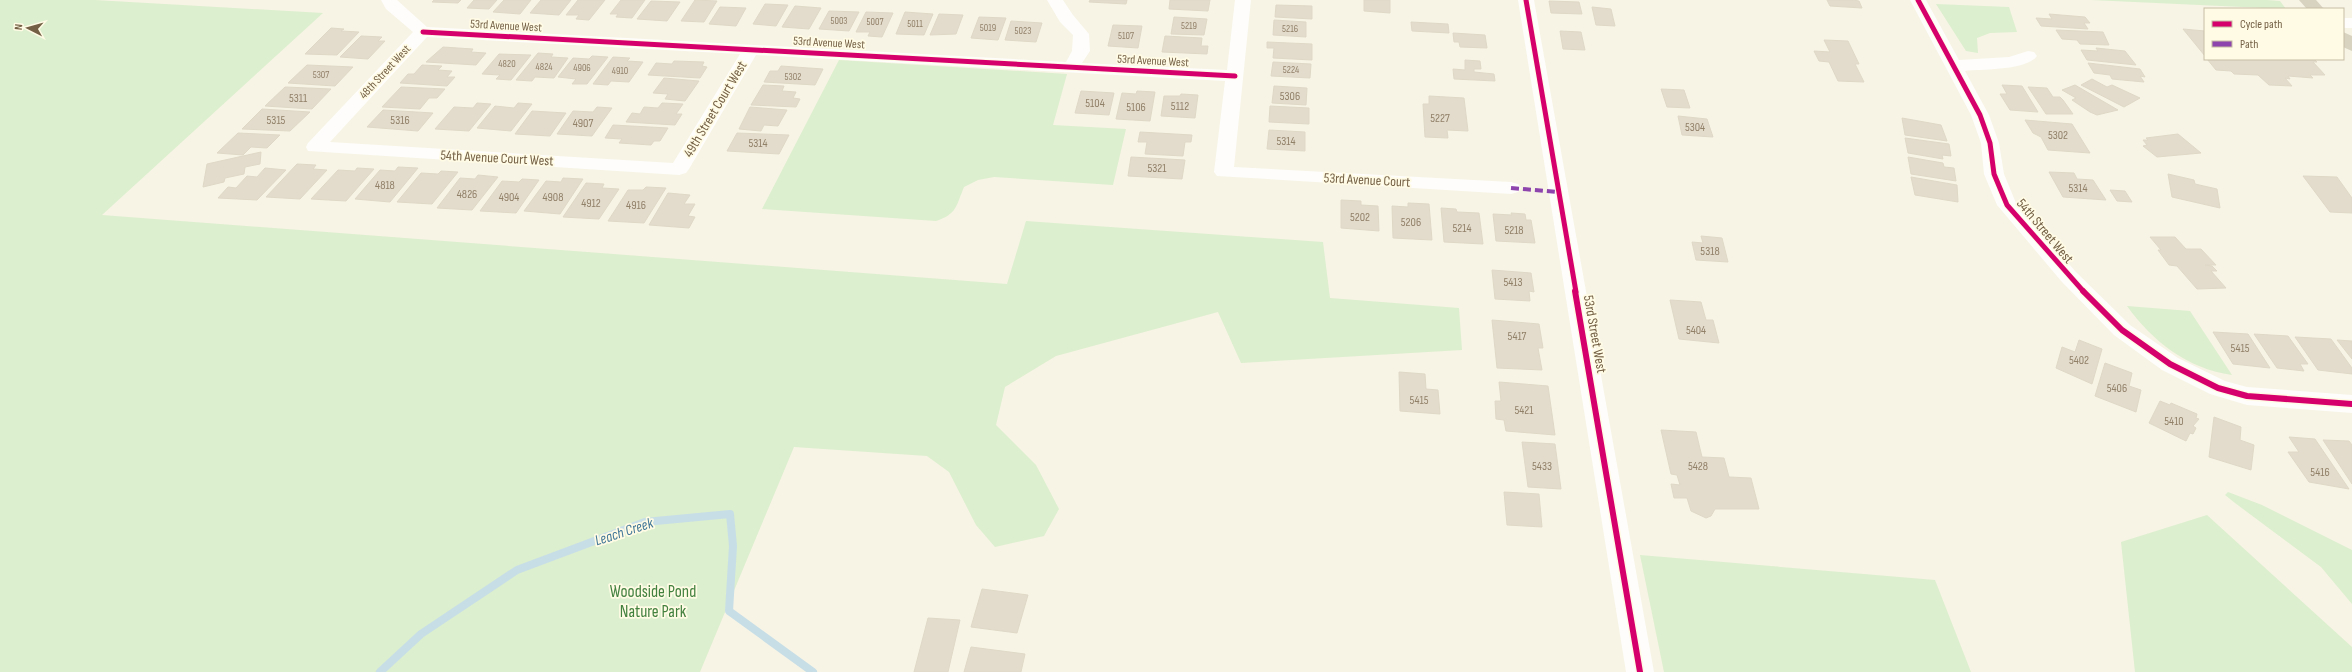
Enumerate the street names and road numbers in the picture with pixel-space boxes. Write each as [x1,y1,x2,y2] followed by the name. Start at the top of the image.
[470,17,543,35] street label: 53rd Avenue West
[793,34,866,52] street label: 53rd Avenue West
[356,42,414,102] street label: 48th Street West
[1117,52,1190,70] street label: 53rd Avenue West
[680,58,750,160] street label: 49th Street Court West
[440,147,554,169] street label: 54th Avenue Court West
[1323,169,1411,191] street label: 53rd Avenue Court
[2013,195,2077,267] street label: 54th Street West
[1580,294,1610,374] street label: 53rd Street West

